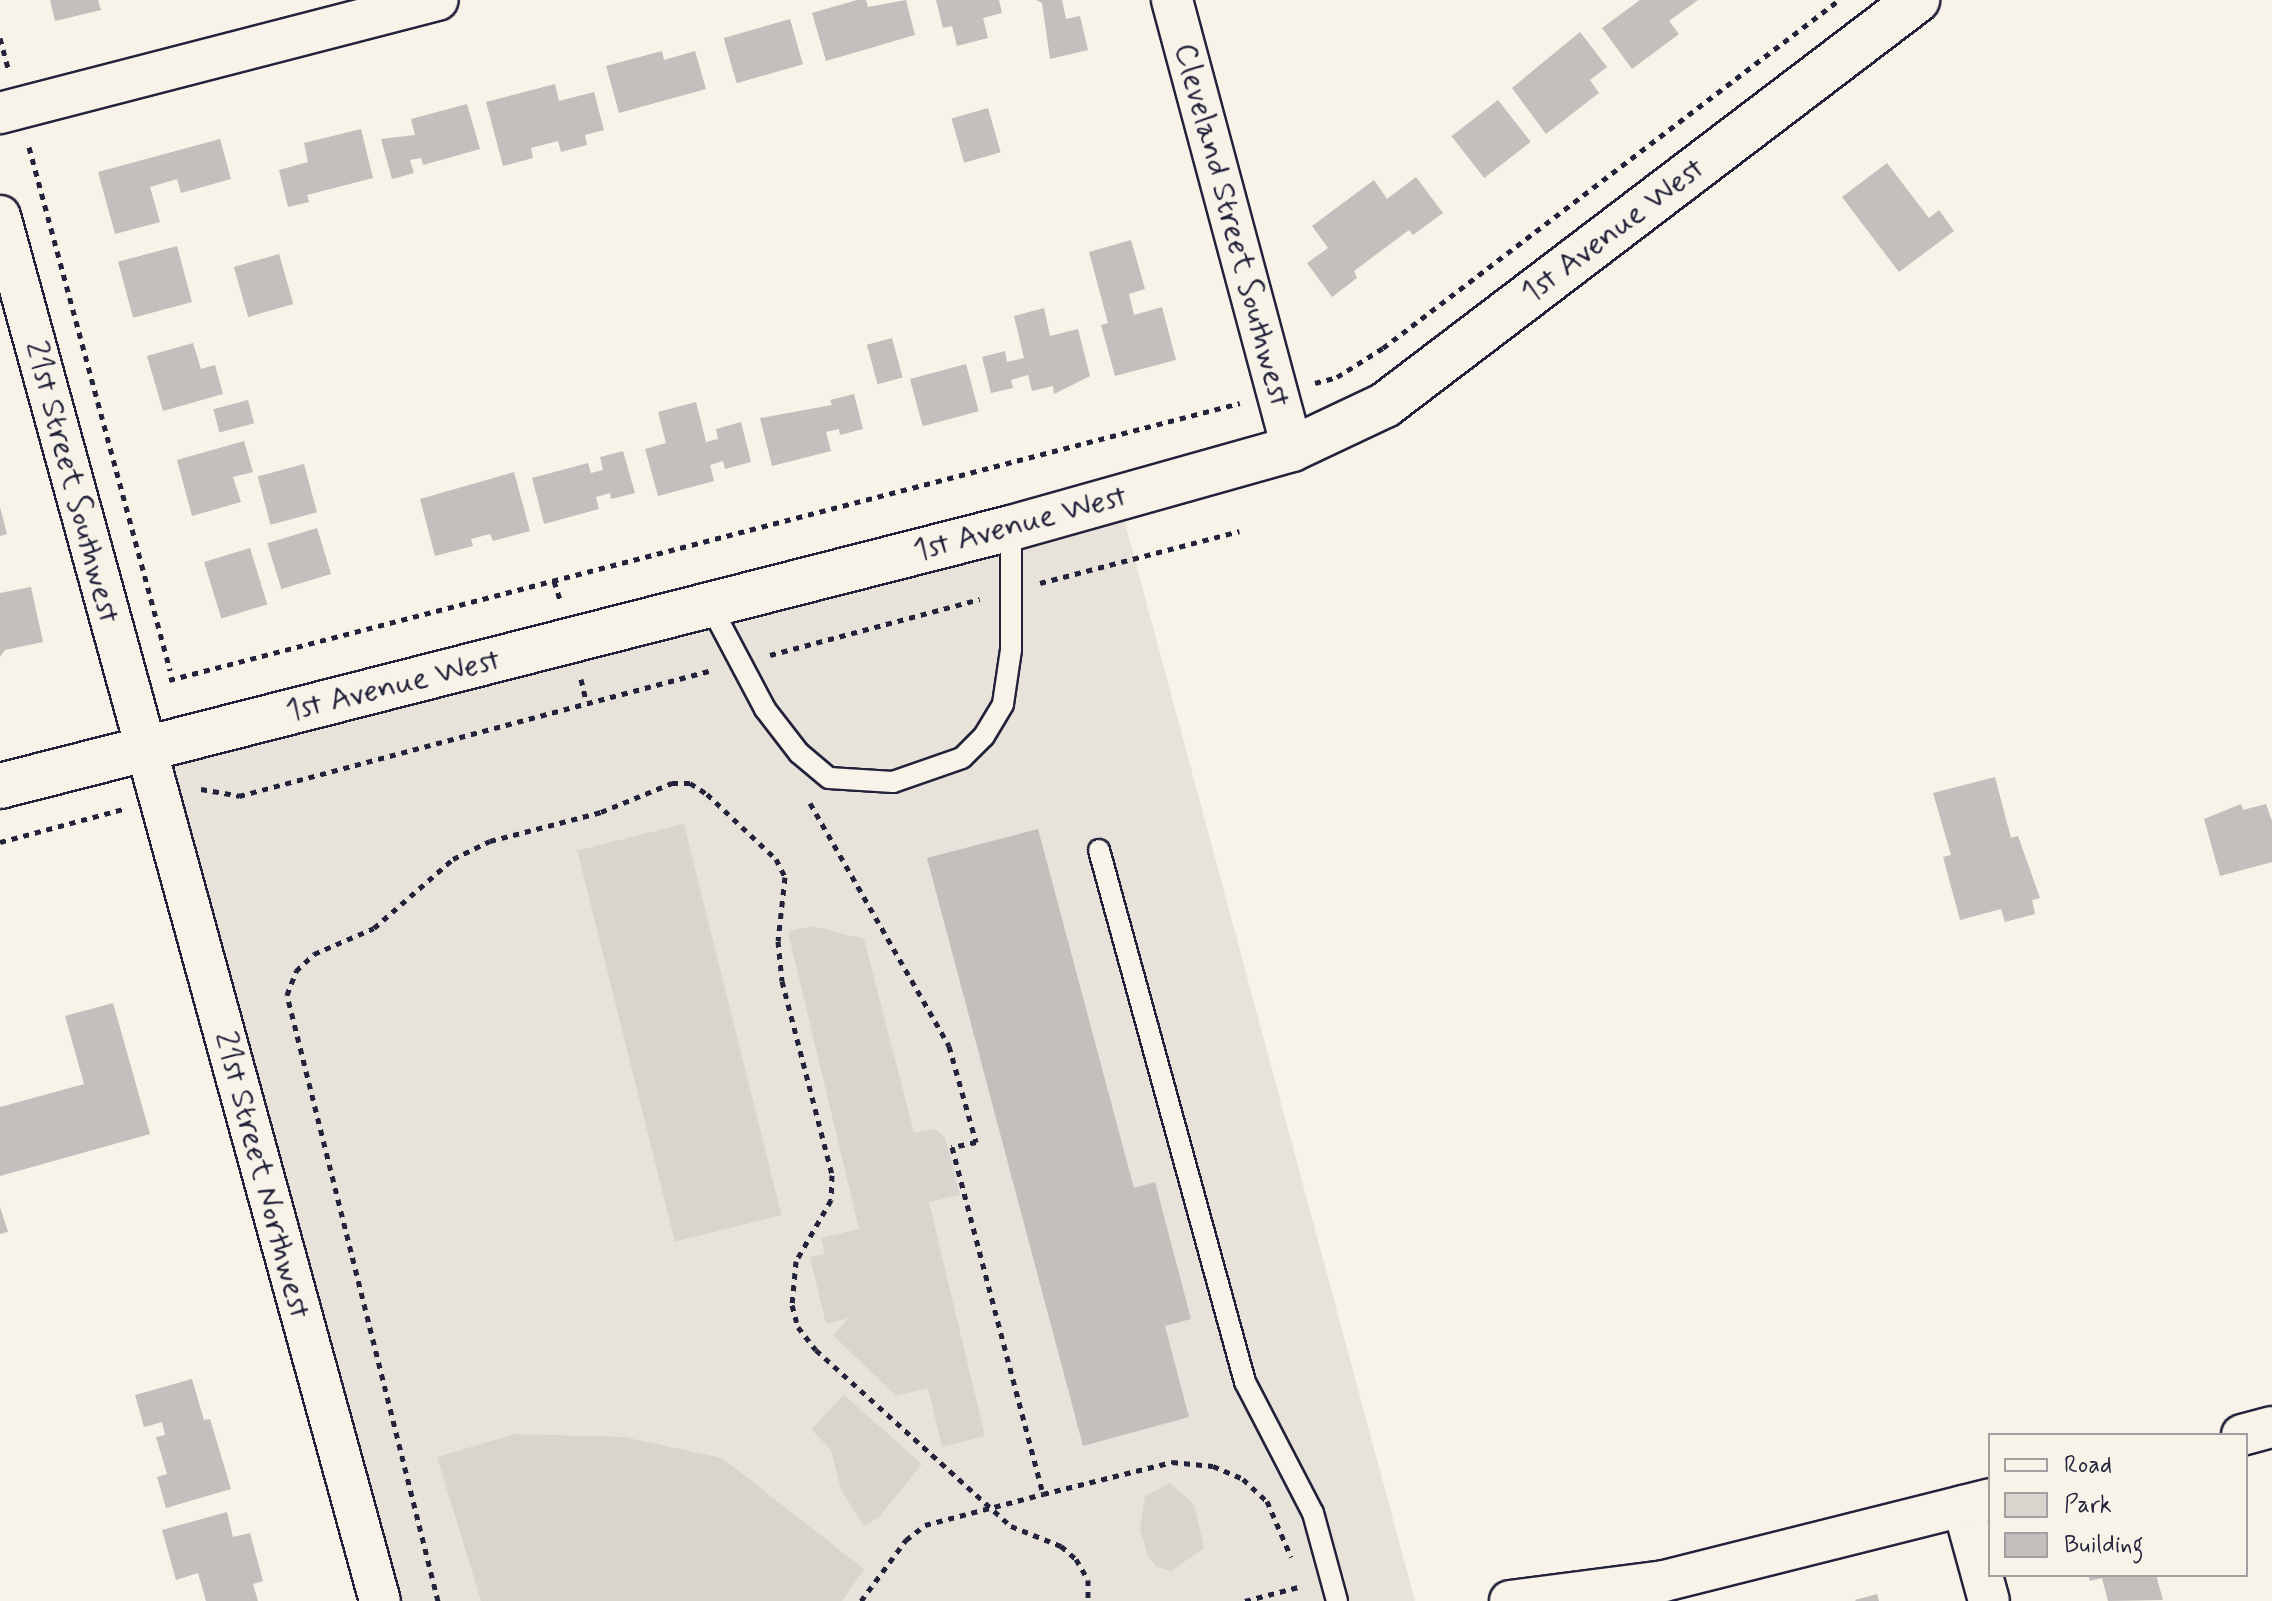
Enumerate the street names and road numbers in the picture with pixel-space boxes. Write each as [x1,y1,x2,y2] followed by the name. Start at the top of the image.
[1165,39,1299,411] street label: Cleveland Street Southwest
[1514,150,1712,312] street label: 1st Avenue West
[16,337,128,627] street label: 21st Street Southwest
[909,477,1131,571] street label: 1st Avenue West
[282,641,504,731] street label: 1st Avenue West
[205,1028,319,1322] street label: 21st Street Northwest

